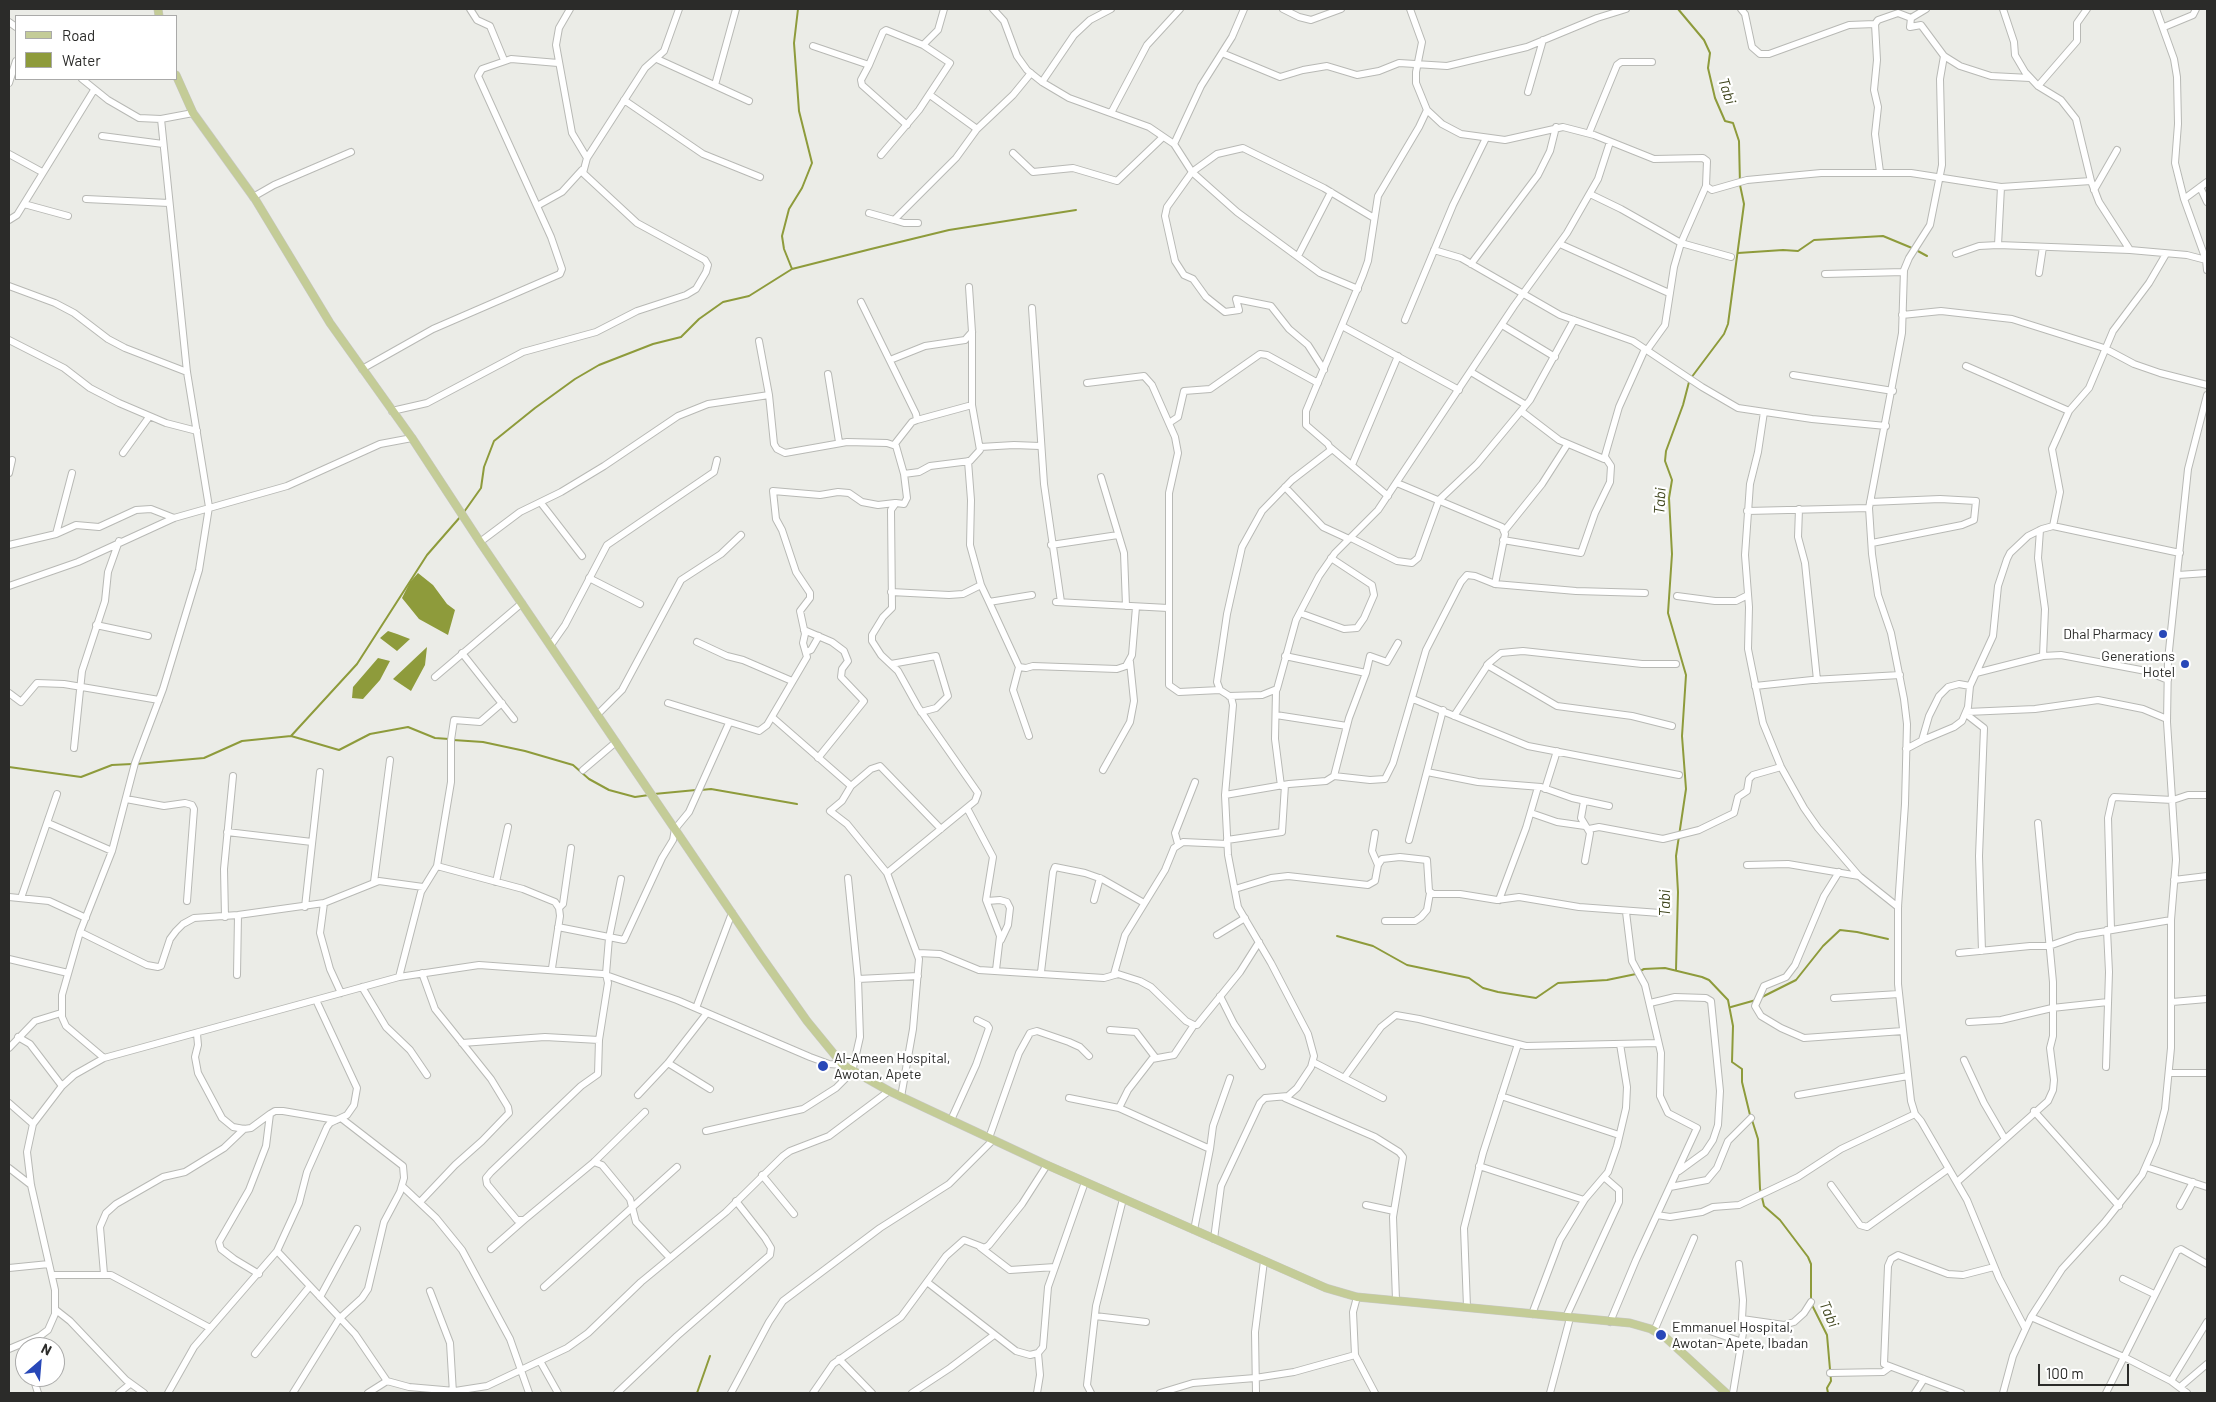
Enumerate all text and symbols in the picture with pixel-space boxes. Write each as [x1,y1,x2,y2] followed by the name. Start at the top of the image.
[15,15,178,80] legend
[62,26,95,44] text: Road
[62,51,101,69] text: Water
[1714,75,1740,107] water label: Tabi
[1650,487,1670,515] water label: Tabi
[2063,626,2153,642] place label: Dhal Pharmacy
[2157,628,2169,640] marker: Dhal Pharmacy
[2101,648,2175,680] place label: Generations Hotel
[2179,658,2191,670] marker: Generations Hotel
[1656,889,1674,917] water label: Tabi
[834,1050,950,1082] place label: Al-Ameen Hospital, Awotan, Apete
[816,1059,830,1073] marker: Al-Ameen Hospital, Awotan, Apete
[1815,1298,1843,1330] water label: Tabi
[1672,1319,1808,1351] place label: Emmanuel Hospital, Awotan- Apete, Ibadan
[1654,1328,1668,1342] marker: Emmanuel Hospital, Awotan- Apete, Ibadan
[15,1337,65,1387] north arrow
[39,1339,55,1359] text: N
[2041,1354,2132,1386] scale bar
[2046,1364,2084,1382] text: 100 m

